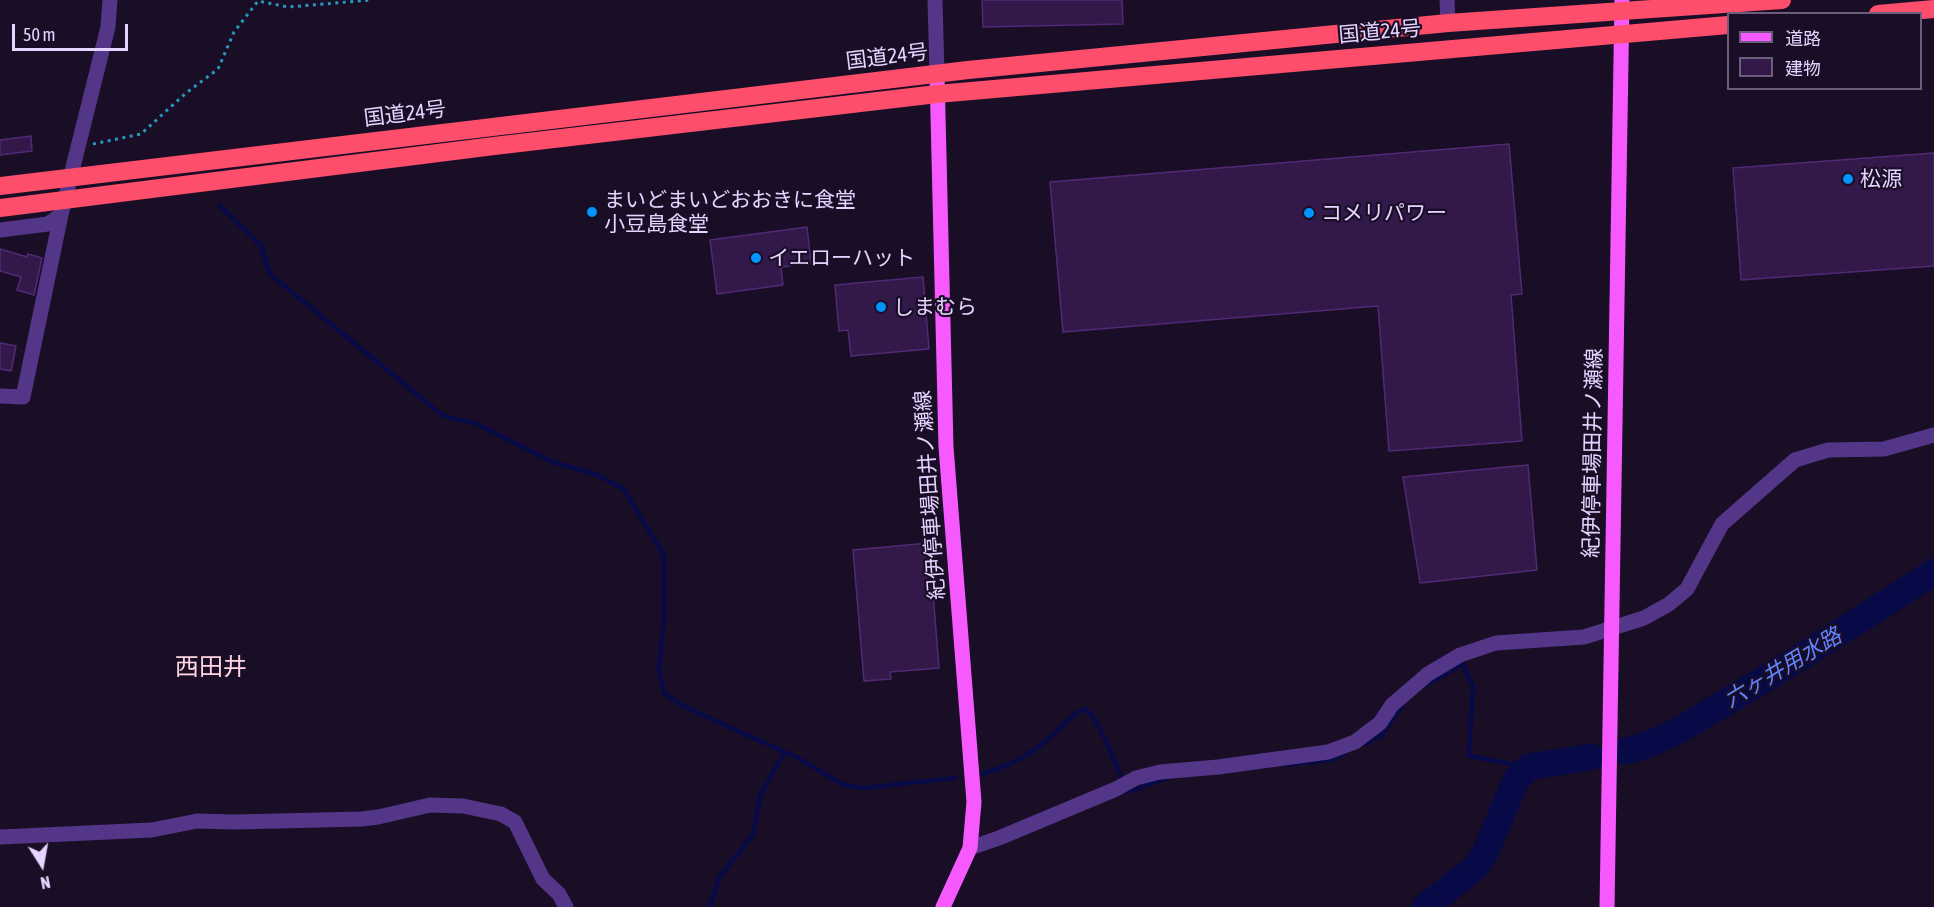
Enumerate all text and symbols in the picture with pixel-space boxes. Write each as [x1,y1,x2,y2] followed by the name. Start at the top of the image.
[15,12,130,50] scale bar
[1727,12,1922,90] legend
[1338,16,1422,48] street label: 国道24号
[23,24,55,45] text: 50 m
[1785,28,1821,49] text: 道路
[844,39,930,75] street label: 国道24号
[1785,58,1821,79] text: 建物
[362,96,448,132] street label: 国道24号
[1860,166,1902,192] place label: 松源
[1841,172,1855,186] marker: 松源
[604,187,856,237] place label: まいどまいどおおきに食堂 小豆島食堂
[1321,200,1447,226] place label: コメリパワー
[585,205,599,219] marker: まいどまいどおおきに食堂 小豆島食堂
[1302,206,1316,220] marker: コメリパワー
[768,245,915,271] place label: イエローハット
[749,251,763,265] marker: イエローハット
[893,294,977,320] place label: しまむら
[874,300,888,314] marker: しまむら
[1579,348,1607,558] street label: 紀伊停車場田井ノ瀬線
[910,389,950,601] street label: 紀伊停車場田井ノ瀬線
[1720,623,1846,713] water label: 六ヶ井用水路
[175,653,247,681] district label: 西田井
[12,835,72,895] north arrow
[39,873,52,892] text: N

